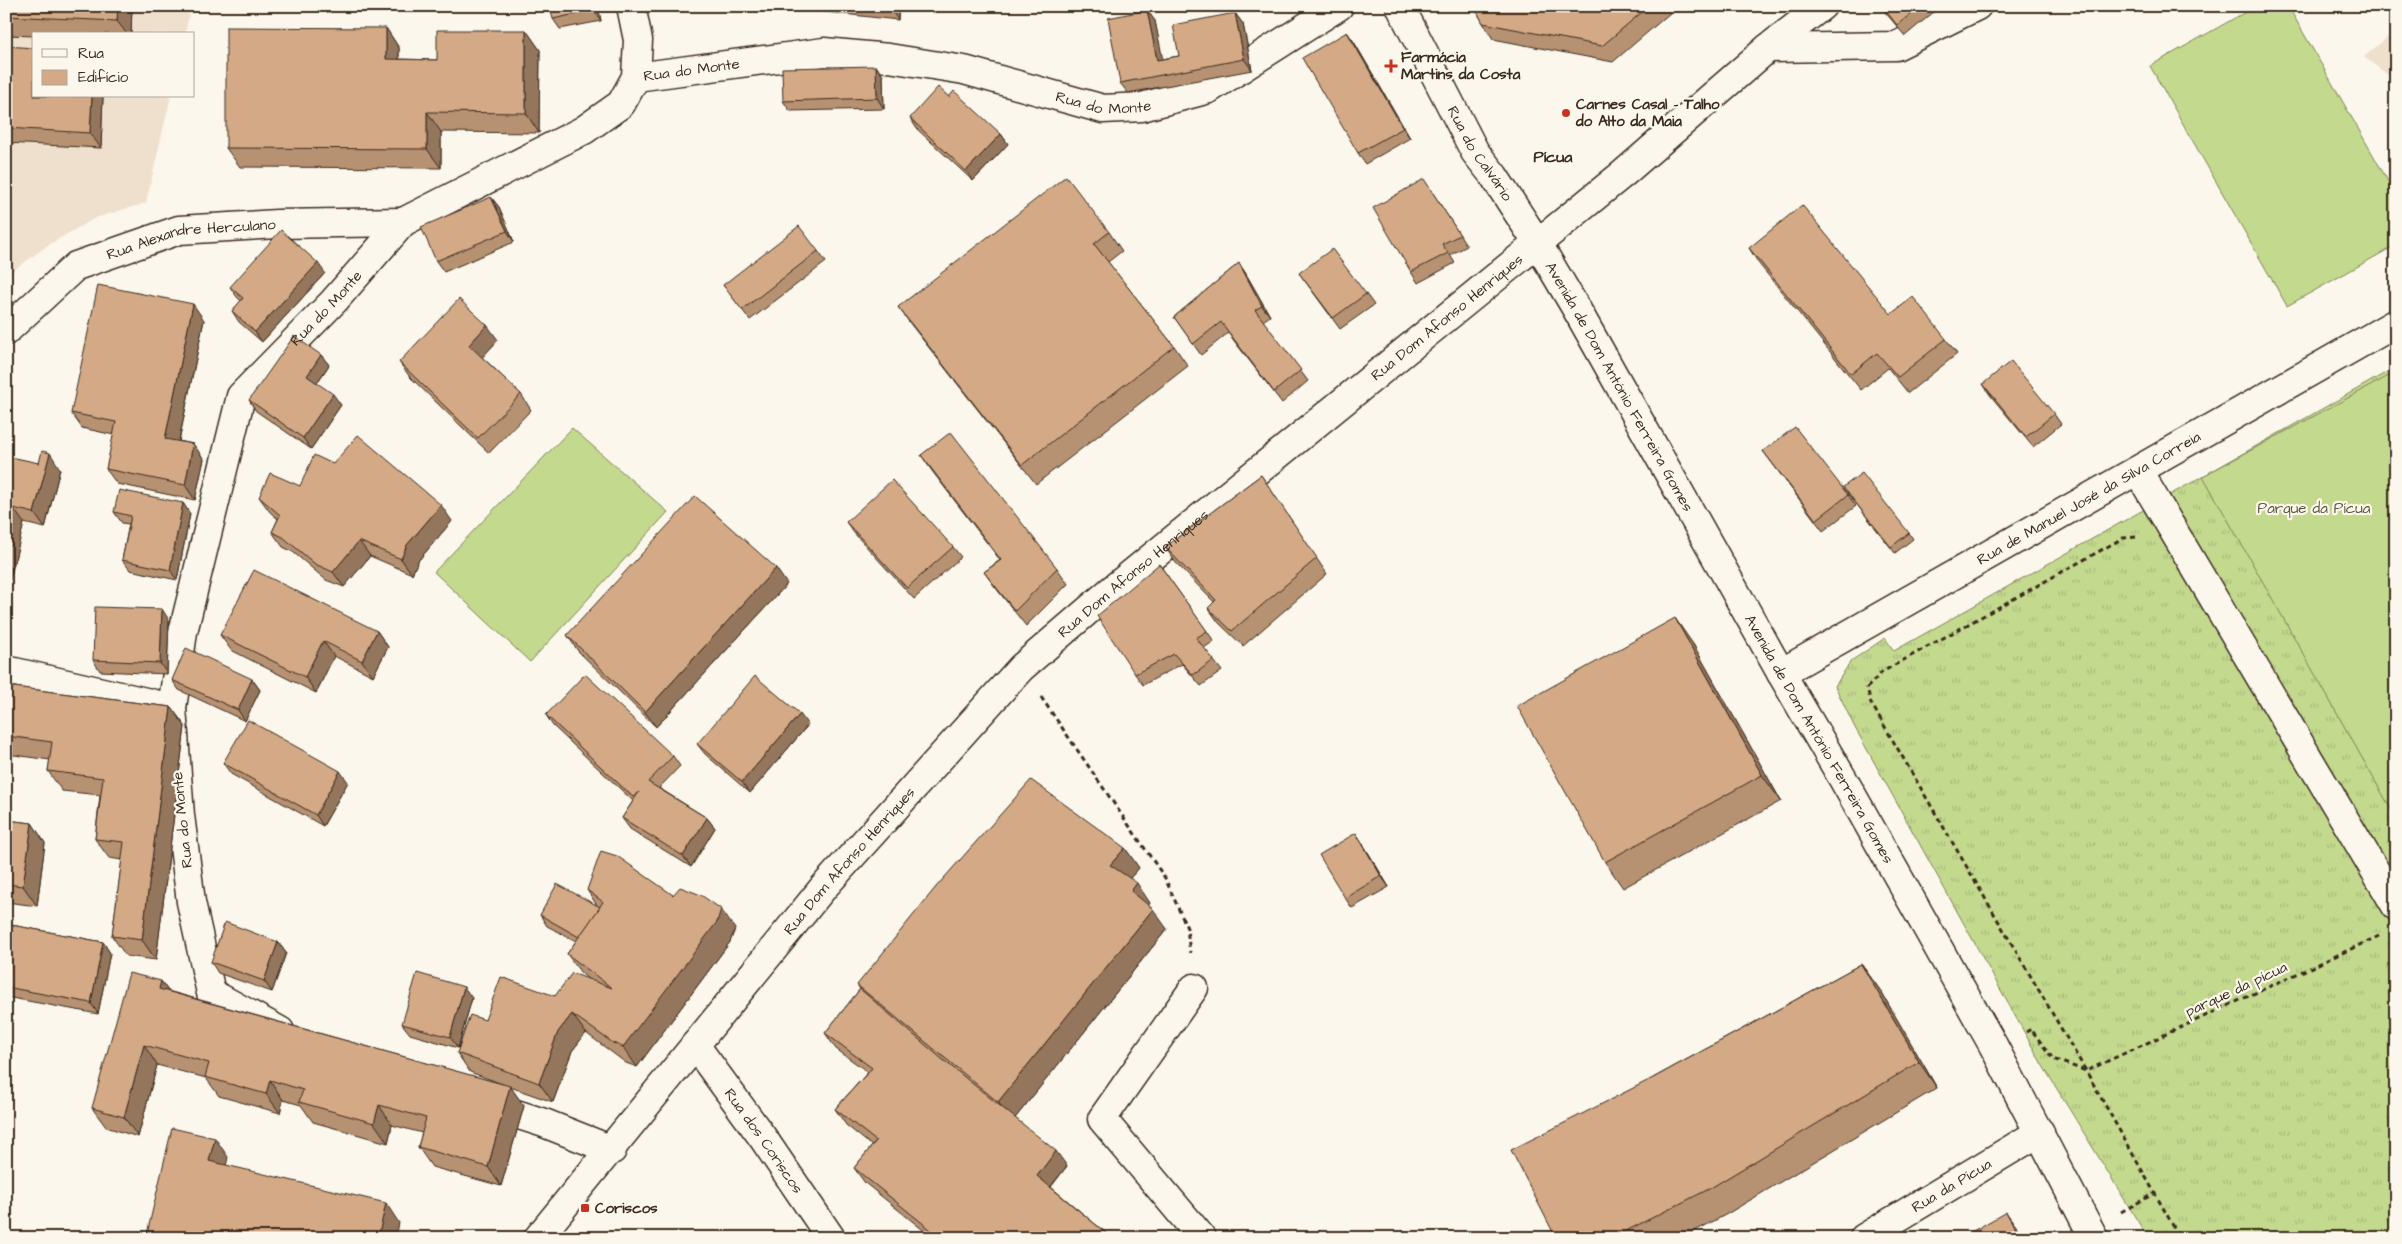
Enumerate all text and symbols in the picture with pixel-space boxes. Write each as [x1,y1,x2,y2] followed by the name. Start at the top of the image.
[32,32,195,98] legend
[78,43,104,64] text: Rua
[1401,47,1521,85] place label: Farmácia Martins da Costa
[642,53,741,87] street label: Rua do Monte
[1385,60,1397,72] marker: Farmácia Martins da Costa
[78,67,129,88] text: Edifício
[1053,86,1154,120] street label: Rua do Monte
[1575,94,1720,132] place label: Carnes Casal - Talho do Alto da Maia
[1442,102,1518,206] street label: Rua do Calvário
[1560,107,1572,119] marker: Carnes Casal - Talho do Alto da Maia
[1533,146,1573,168] district label: Pícua
[104,214,277,265] street label: Rua Alexandre Herculano
[1367,249,1528,386] street label: Rua Dom Afonso Henriques
[1540,258,1698,516] street label: Avenida de Dom António Ferreira Gomes
[286,266,367,351] street label: Rua do Monte
[1973,426,2205,570] street label: Rua de Manuel José da Silva Correia
[2258,498,2371,519] park label: Parque da Pícua
[1053,505,1214,643] street label: Rua Dom Afonso Henriques
[1739,611,1899,868] street label: Avenida de Dom António Ferreira Gomes
[167,771,198,869] street label: Rua do Monte
[779,782,920,940] street label: Rua Dom Afonso Henriques
[2182,956,2291,1022] street label: parque da pícua
[719,1084,808,1198] street label: Rua dos Coriscos
[1908,1153,1996,1218] street label: Rua da Pícua
[595,1198,658,1219] place label: Coriscos
[579,1202,591,1214] marker: Coriscos

